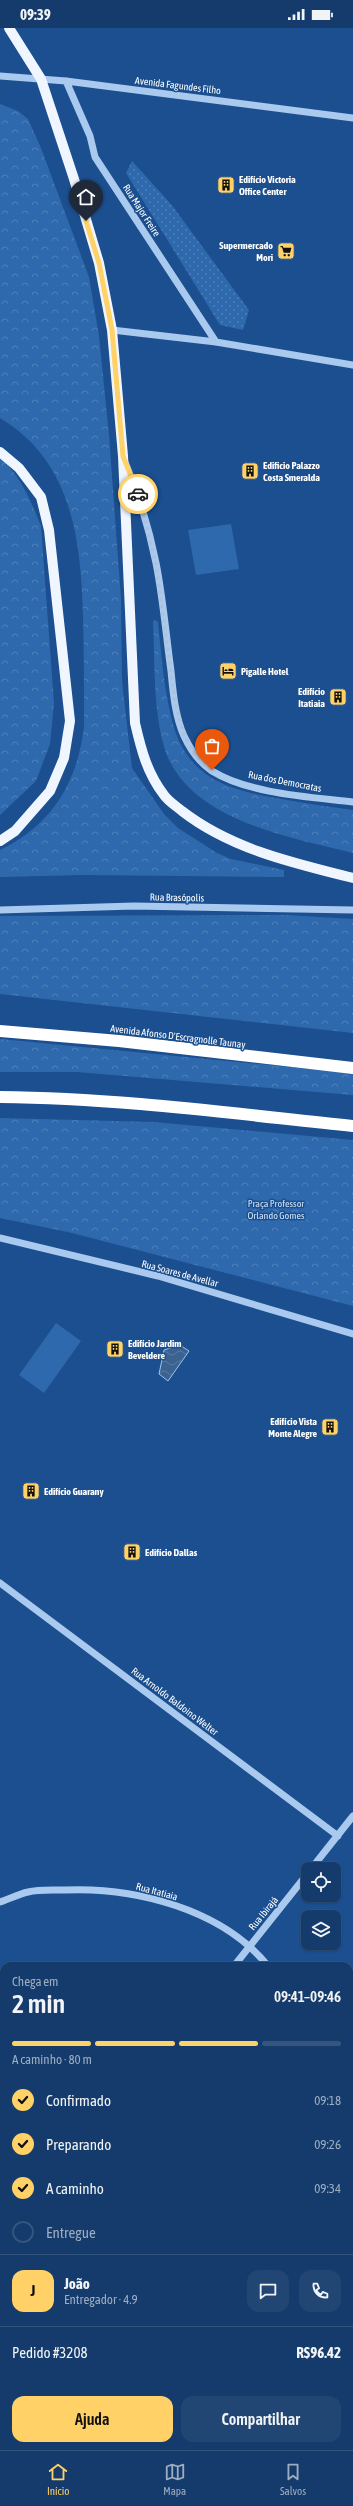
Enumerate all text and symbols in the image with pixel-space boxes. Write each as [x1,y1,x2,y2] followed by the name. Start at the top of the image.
[20,6,51,23] text: 09:39
[134,75,222,96] street label: Avenida Fagundes Filho
[239,174,296,197] place label: Edifício Victoria Office Center
[216,175,236,195] building icon: Edifício Victoria Office Center
[69,180,103,221] pin
[121,182,163,239] street label: Rua Major Freire
[75,186,97,208] icon: home
[219,240,273,263] place label: Supermercado Mori
[276,241,296,261] supermarket icon: Supermercado Mori
[263,460,320,483] place label: Edificio Palazzo Costa Smeralda
[240,461,260,481] building icon: Edificio Palazzo Costa Smeralda
[118,474,158,514] courier
[127,483,149,505] icon: car
[218,661,238,681] hotel icon: Pigalle Hotel
[241,666,289,677] place label: Pigalle Hotel
[298,686,325,709] place label: Edifício Itatiaia
[328,687,348,707] building icon: Edifício Itatiaia
[195,729,229,770] pin
[201,735,223,757] icon: bag
[247,769,323,794] street label: Rua dos Democratas
[150,892,205,903] street label: Rua Brasópolis
[110,1023,246,1050] street label: Avenida Afonso D'Escragnolle Taunay
[247,1198,305,1221] park label: Praça Professor Orlando Gomes
[140,1258,220,1289] street label: Rua Soares de Avellar
[128,1338,181,1361] place label: Edifício Jardim Beveldere
[105,1339,125,1359] building icon: Edifício Jardim Beveldere
[268,1416,317,1439] place label: Edifício Vista Monte Alegre
[320,1417,340,1437] building icon: Edifício Vista Monte Alegre
[21,1481,41,1501] building icon: Edifício Guarany
[44,1486,104,1497] place label: Edifício Guarany
[122,1542,142,1562] building icon: Edifício Dallas
[145,1547,198,1558] place label: Edifício Dallas
[129,1665,221,1738] street label: Rua Arnoldo Baldoino Welter
[301,1862,341,1950] map controls
[301,1862,341,1902] button: locate
[135,1881,179,1902] street label: Rua Itatiaia
[247,1894,280,1932] street label: Rua Ibirajá
[301,1910,341,1950] button: layers
[12,1974,58,1989] text: Chega em
[274,1988,341,2005] text: 09:41–09:46
[12,1989,65,2019] text: 2 min
[12,2052,92,2067] text: A caminho · 80 m
[12,2089,34,2111] icon: check
[46,2092,111,2109] text: Confirmado
[314,2093,341,2108] text: 09:18
[12,2133,34,2155] icon: check
[46,2136,111,2153] text: Preparando
[314,2137,341,2152] text: 09:26
[12,2177,34,2199] icon: check
[46,2180,104,2197] text: A caminho
[314,2181,341,2196] text: 09:34
[46,2224,96,2241] text: Entregue
[247,2270,289,2312] button: chat
[299,2270,341,2312] button: phone
[64,2275,90,2292] text: João
[31,2282,35,2299] text: J
[64,2292,138,2307] text: Entregador · 4.9
[12,2344,88,2361] text: Pedido #3208
[296,2344,341,2361] text: R$96.42
[12,2396,173,2442] button: Ajuda
[181,2396,341,2442] button: Compartilhar
[47,2461,69,2497] tab: Início
[163,2461,186,2497] tab: Mapa
[280,2461,306,2497] tab: Salvos

